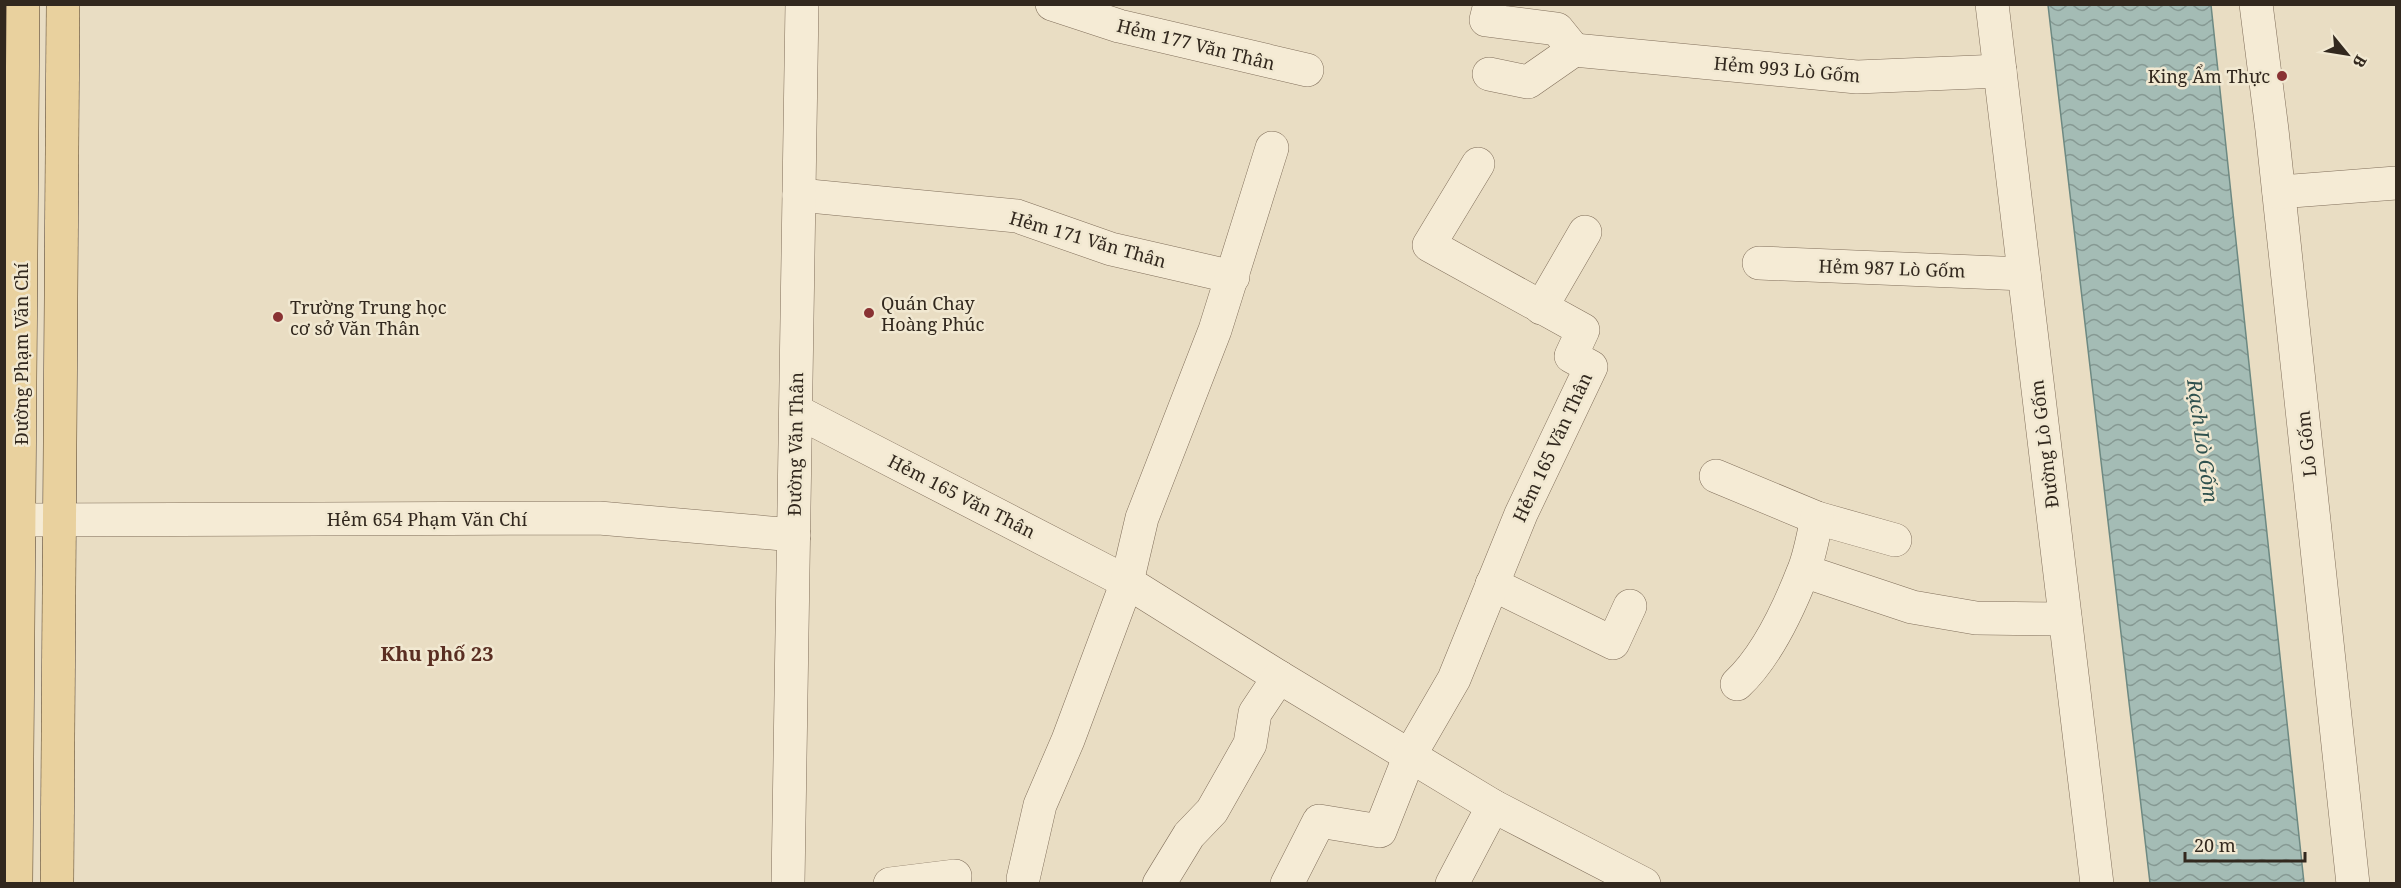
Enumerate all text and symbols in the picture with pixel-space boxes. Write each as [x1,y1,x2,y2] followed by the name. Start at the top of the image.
[1114,13,1278,75] street label: Hẻm 177 Văn Thân
[2317,24,2377,84] north arrow
[1713,51,1861,87] street label: Hẻm 993 Lò Gốm
[2348,51,2372,72] text: B
[2148,64,2270,88] place label: King Ẩm Thực
[2275,69,2289,83] marker: King Ẩm Thực
[1007,205,1170,273] street label: Hẻm 171 Văn Thân
[1818,253,1966,283] street label: Hẻm 987 Lò Gốm
[9,263,33,445] street label: Đường Phạm Văn Chí
[881,291,984,336] place label: Quán Chay Hoàng Phúc
[290,295,447,340] place label: Trường Trung học cơ sở Văn Thân
[862,306,876,320] marker: Quán Chay Hoàng Phúc
[271,310,285,324] marker: Trường Trung học cơ sở Văn Thân
[1507,368,1597,526] street label: Hẻm 165 Văn Thân
[782,371,808,516] street label: Đường Văn Thân
[2181,376,2225,505] water label: Rạch Lò Gốm
[2024,378,2064,510] street label: Đường Lò Gốm
[2291,410,2321,478] street label: Lò Gốm
[884,448,1040,544] street label: Hẻm 165 Văn Thân
[327,507,527,531] street label: Hẻm 654 Phạm Văn Chí
[381,640,493,667] district label: Khu phố 23
[2185,825,2305,863] scale bar
[2194,833,2236,857] text: 20 m

